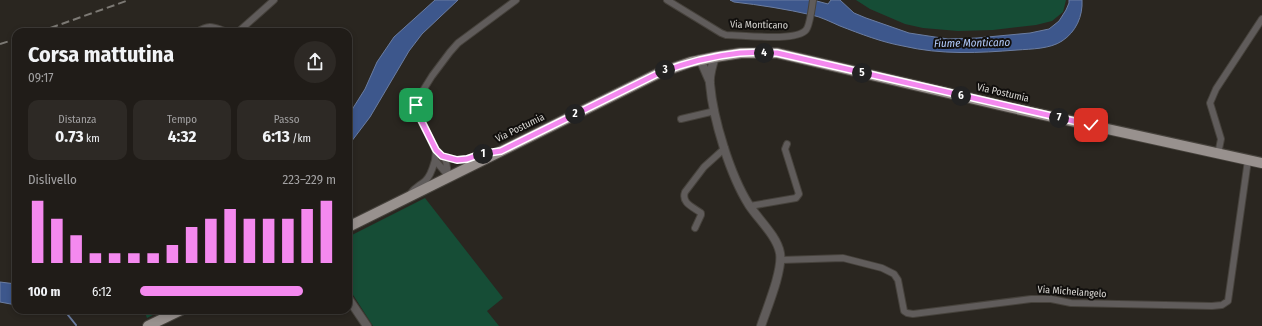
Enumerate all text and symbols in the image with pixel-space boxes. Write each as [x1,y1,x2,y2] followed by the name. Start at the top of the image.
[730,18,788,32] street label: Via Monticano
[934,36,1011,50] water label: Fiume Monticano
[28,41,174,68] text: Corsa mattutina
[294,41,336,83] button: share
[754,43,774,63] pin: 4
[761,46,767,59] text: 4
[655,60,675,80] pin: 3
[662,63,668,76] text: 3
[852,63,872,83] pin: 5
[859,66,865,79] text: 5
[28,70,54,85] text: 09:17
[976,81,1030,105] street label: Via Postumia
[951,86,971,106] pin: 6
[399,88,433,122] pin
[958,89,964,102] text: 6
[405,94,427,116] icon: arrive
[565,104,585,124] pin: 2
[572,107,578,120] text: 2
[1049,108,1069,128] pin: 7
[1074,108,1108,142] pin
[494,111,547,145] street label: Via Postumia
[1057,111,1061,124] text: 7
[58,113,96,126] text: Distanza
[167,113,197,126] text: Tempo
[274,113,299,126] text: Passo
[1080,114,1102,136] icon: check
[55,126,83,147] text: 0.73
[168,126,196,147] text: 4:32
[262,126,290,147] text: 6:13
[83,132,100,145] text: km
[290,132,311,145] text: /km
[473,144,493,164] pin: 1
[481,147,485,160] text: 1
[28,172,77,187] text: Dislivello
[283,172,336,187] text: 223–229 m
[28,284,60,299] text: 100 m
[92,284,111,299] text: 6:12
[1037,284,1107,300] street label: Via Michelangelo

